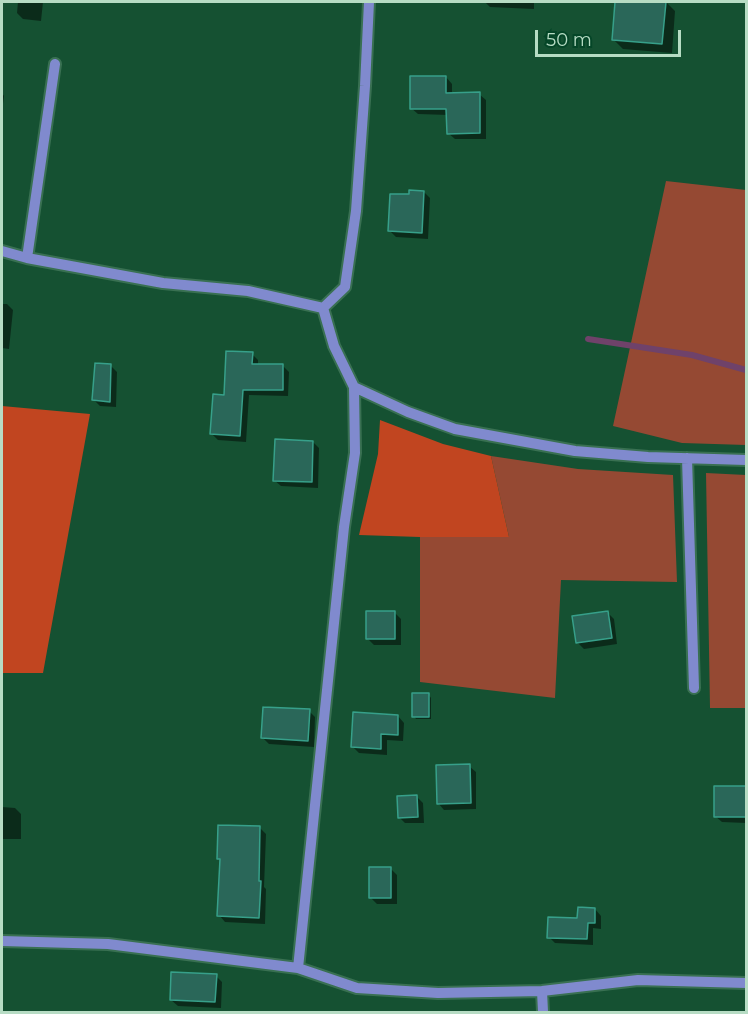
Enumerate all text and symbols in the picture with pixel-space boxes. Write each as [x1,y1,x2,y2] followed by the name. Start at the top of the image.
[538,18,684,56] scale bar
[546,29,592,51] text: 50 m

